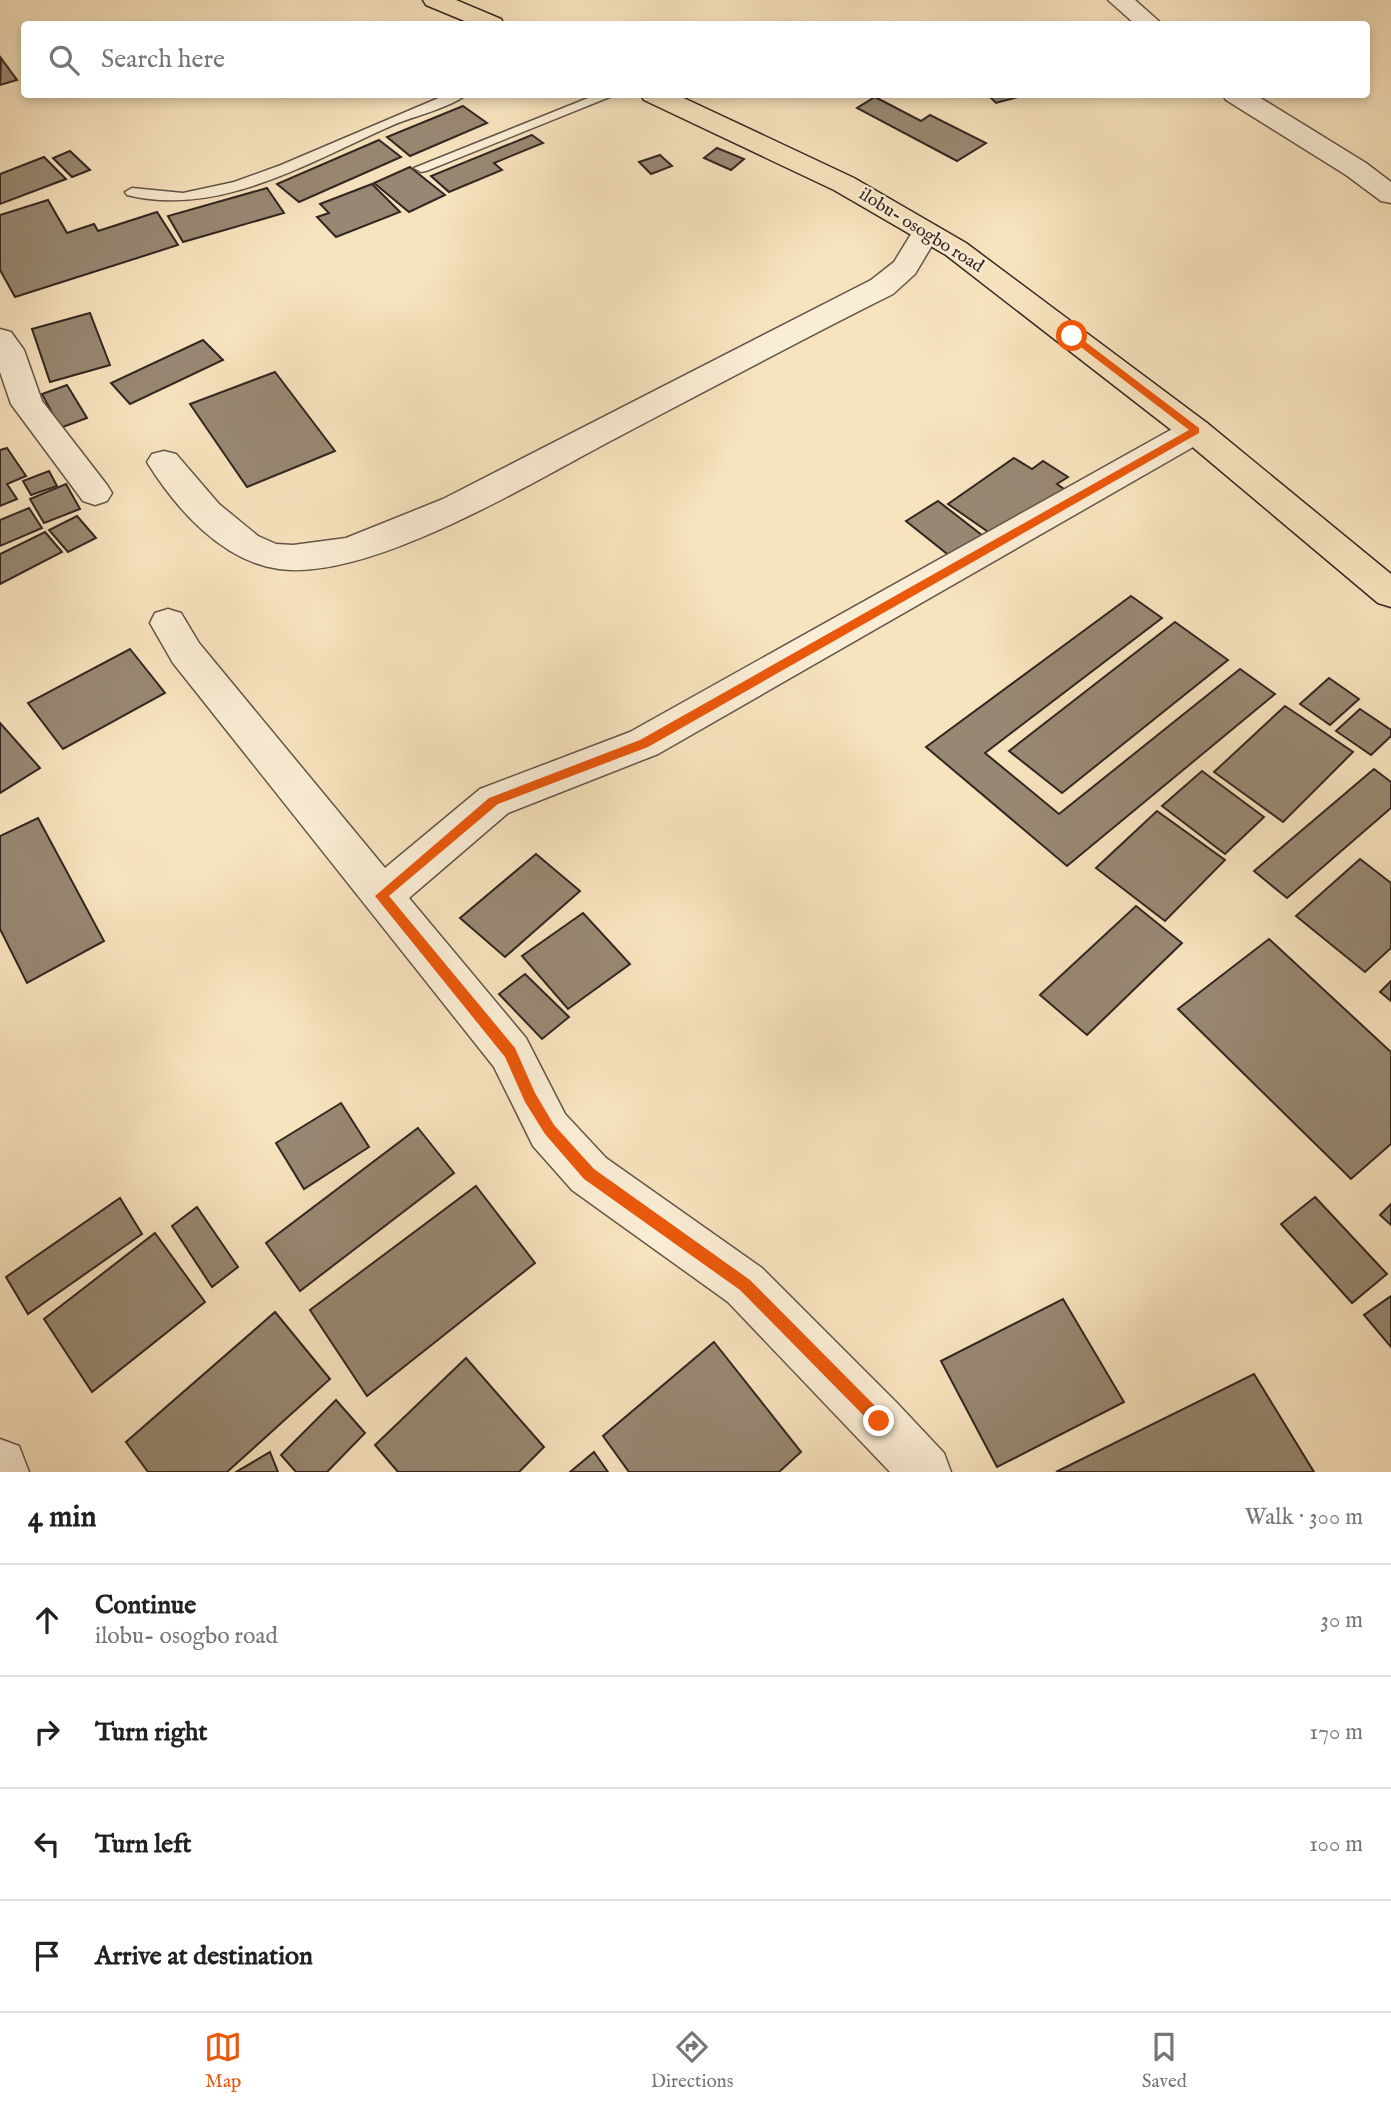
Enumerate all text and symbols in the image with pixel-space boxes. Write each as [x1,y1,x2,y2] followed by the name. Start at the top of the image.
[21,21,1370,98] search box
[45,41,83,79] icon: search
[101,43,225,76] text: Search here
[854,183,988,279] street label: ilobu- osogbo road
[1056,320,1087,351] route start
[863,1405,894,1436] route end
[28,1499,96,1537] text: 4 min
[1245,1503,1363,1532] text: Walk · 300 m
[95,1589,196,1622] text: Continue
[28,1601,66,1639] icon: ahead
[1320,1606,1363,1635] text: 30 m
[95,1622,278,1651] text: ilobu- osogbo road
[28,1713,66,1751] icon: right
[95,1716,208,1749] text: Turn right
[1310,1718,1363,1747] text: 170 m
[28,1825,66,1863] icon: left
[95,1828,192,1861] text: Turn left
[1309,1830,1363,1859] text: 100 m
[28,1937,66,1975] icon: arrive
[95,1940,313,1973] text: Arrive at destination
[204,2028,242,2094] tab: Map
[651,2028,733,2094] tab: Directions
[1142,2028,1187,2094] tab: Saved

